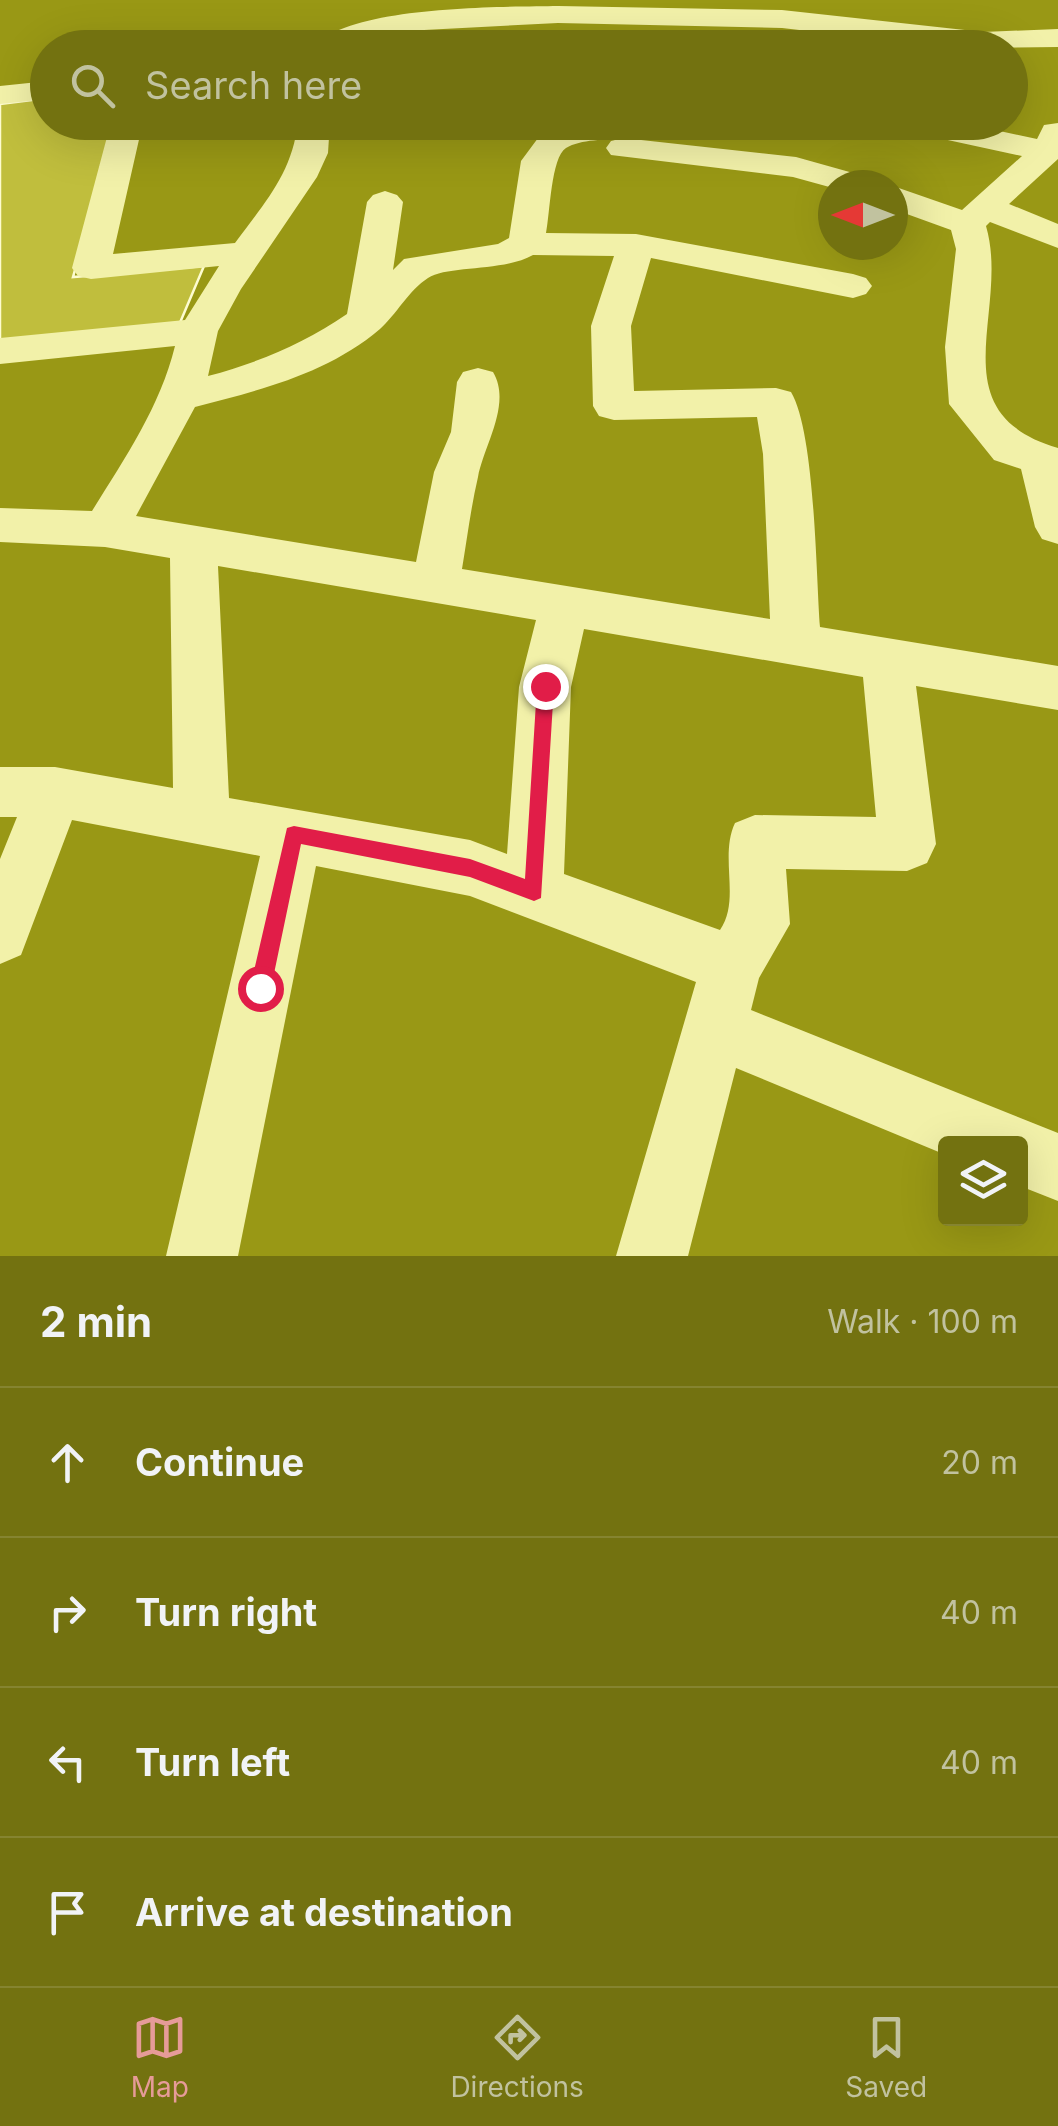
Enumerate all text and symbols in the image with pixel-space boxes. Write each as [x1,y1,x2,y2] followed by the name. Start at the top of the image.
[30,30,1028,140] search box
[65,58,120,113] icon: search
[145,62,362,108] text: Search here
[818,170,908,260] north arrow
[523,664,569,710] route end
[238,966,284,1012] route start
[938,1136,1028,1226] map controls
[938,1136,1028,1226] button: layers
[40,1296,152,1347] text: 2 min
[827,1302,1018,1341] text: Walk · 100 m
[40,1435,95,1490] icon: ahead
[135,1439,304,1485] text: Continue
[941,1443,1018,1482] text: 20 m
[40,1585,95,1640] icon: right
[135,1589,317,1635] text: Turn right
[940,1593,1018,1632] text: 40 m
[40,1735,95,1790] icon: left
[135,1739,290,1785] text: Turn left
[940,1743,1018,1782] text: 40 m
[40,1885,95,1940] icon: arrive
[135,1889,513,1935] text: Arrive at destination
[131,2010,189,2104] tab: Map
[450,2010,584,2104] tab: Directions
[845,2010,927,2104] tab: Saved

